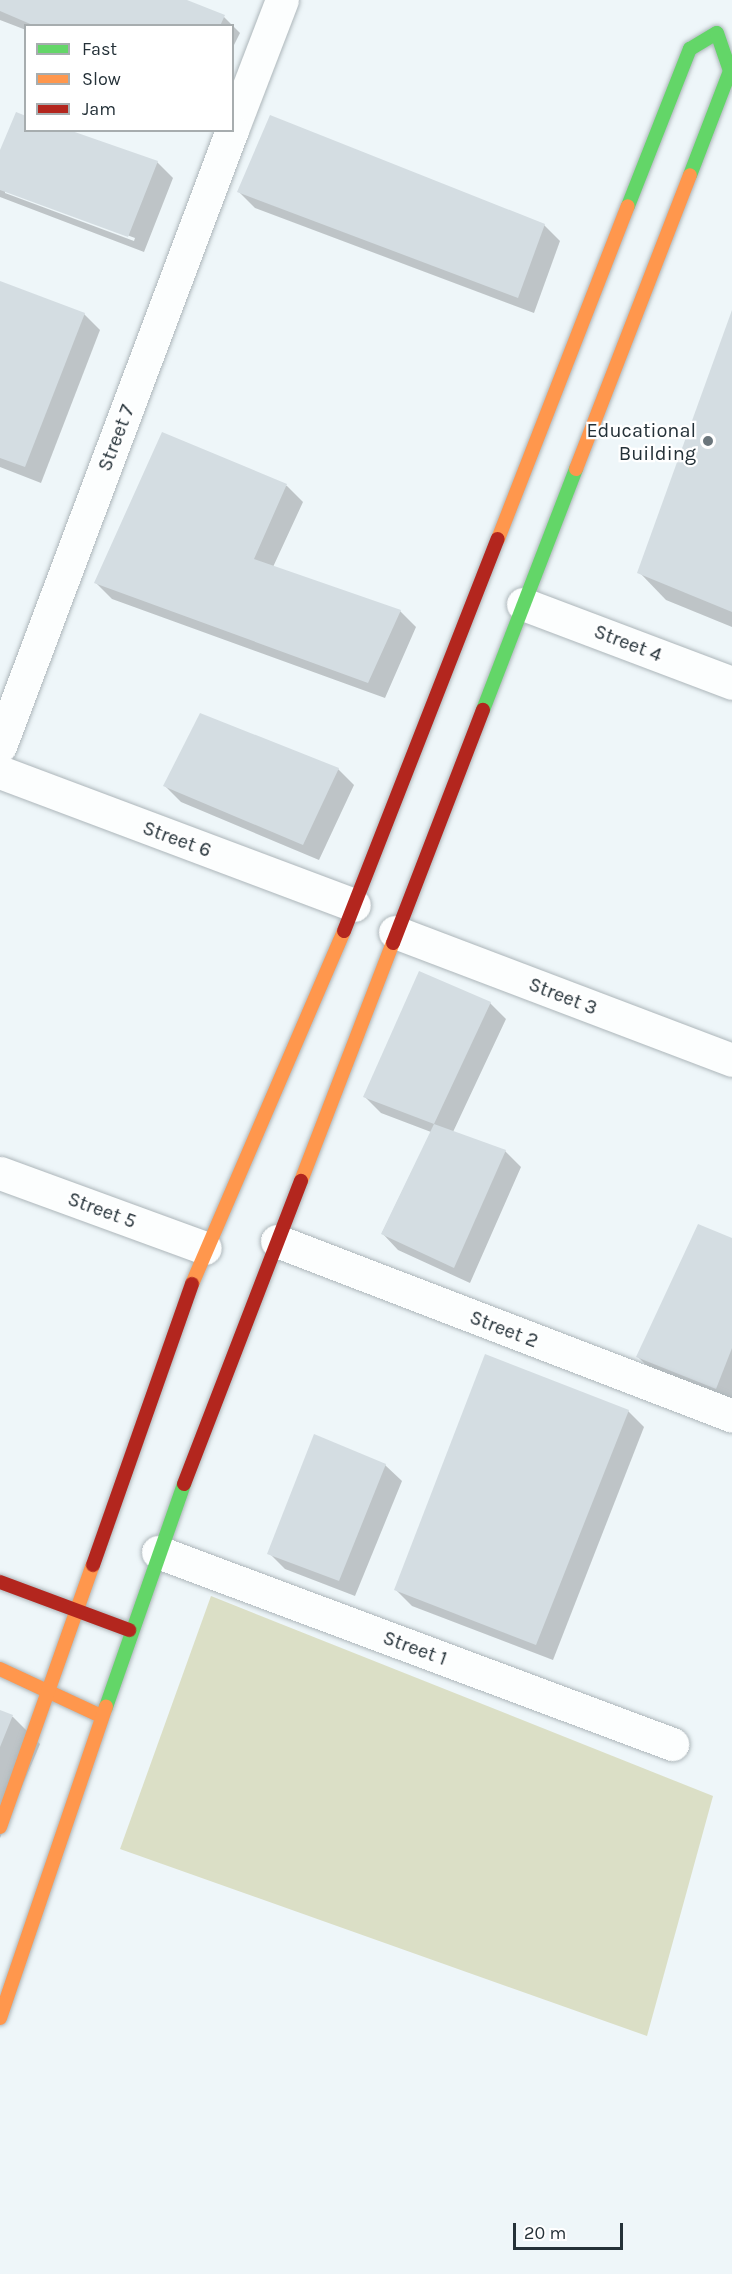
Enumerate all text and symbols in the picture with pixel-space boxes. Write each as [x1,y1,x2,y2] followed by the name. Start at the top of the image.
[24,24,234,132] legend
[82,38,117,60] text: Fast
[82,68,121,90] text: Slow
[82,98,116,120] text: Jam
[92,401,140,475] street label: Street 7
[586,418,696,465] place label: Educational Building
[701,434,715,448] marker: Educational Building
[591,619,665,667] street label: Street 4
[139,816,215,862] street label: Street 6
[525,972,601,1020] street label: Street 3
[65,1187,139,1233] street label: Street 5
[466,1305,542,1353] street label: Street 2
[380,1625,450,1671] street label: Street 1
[516,2211,626,2249] scale bar
[524,2222,566,2244] text: 20 m

